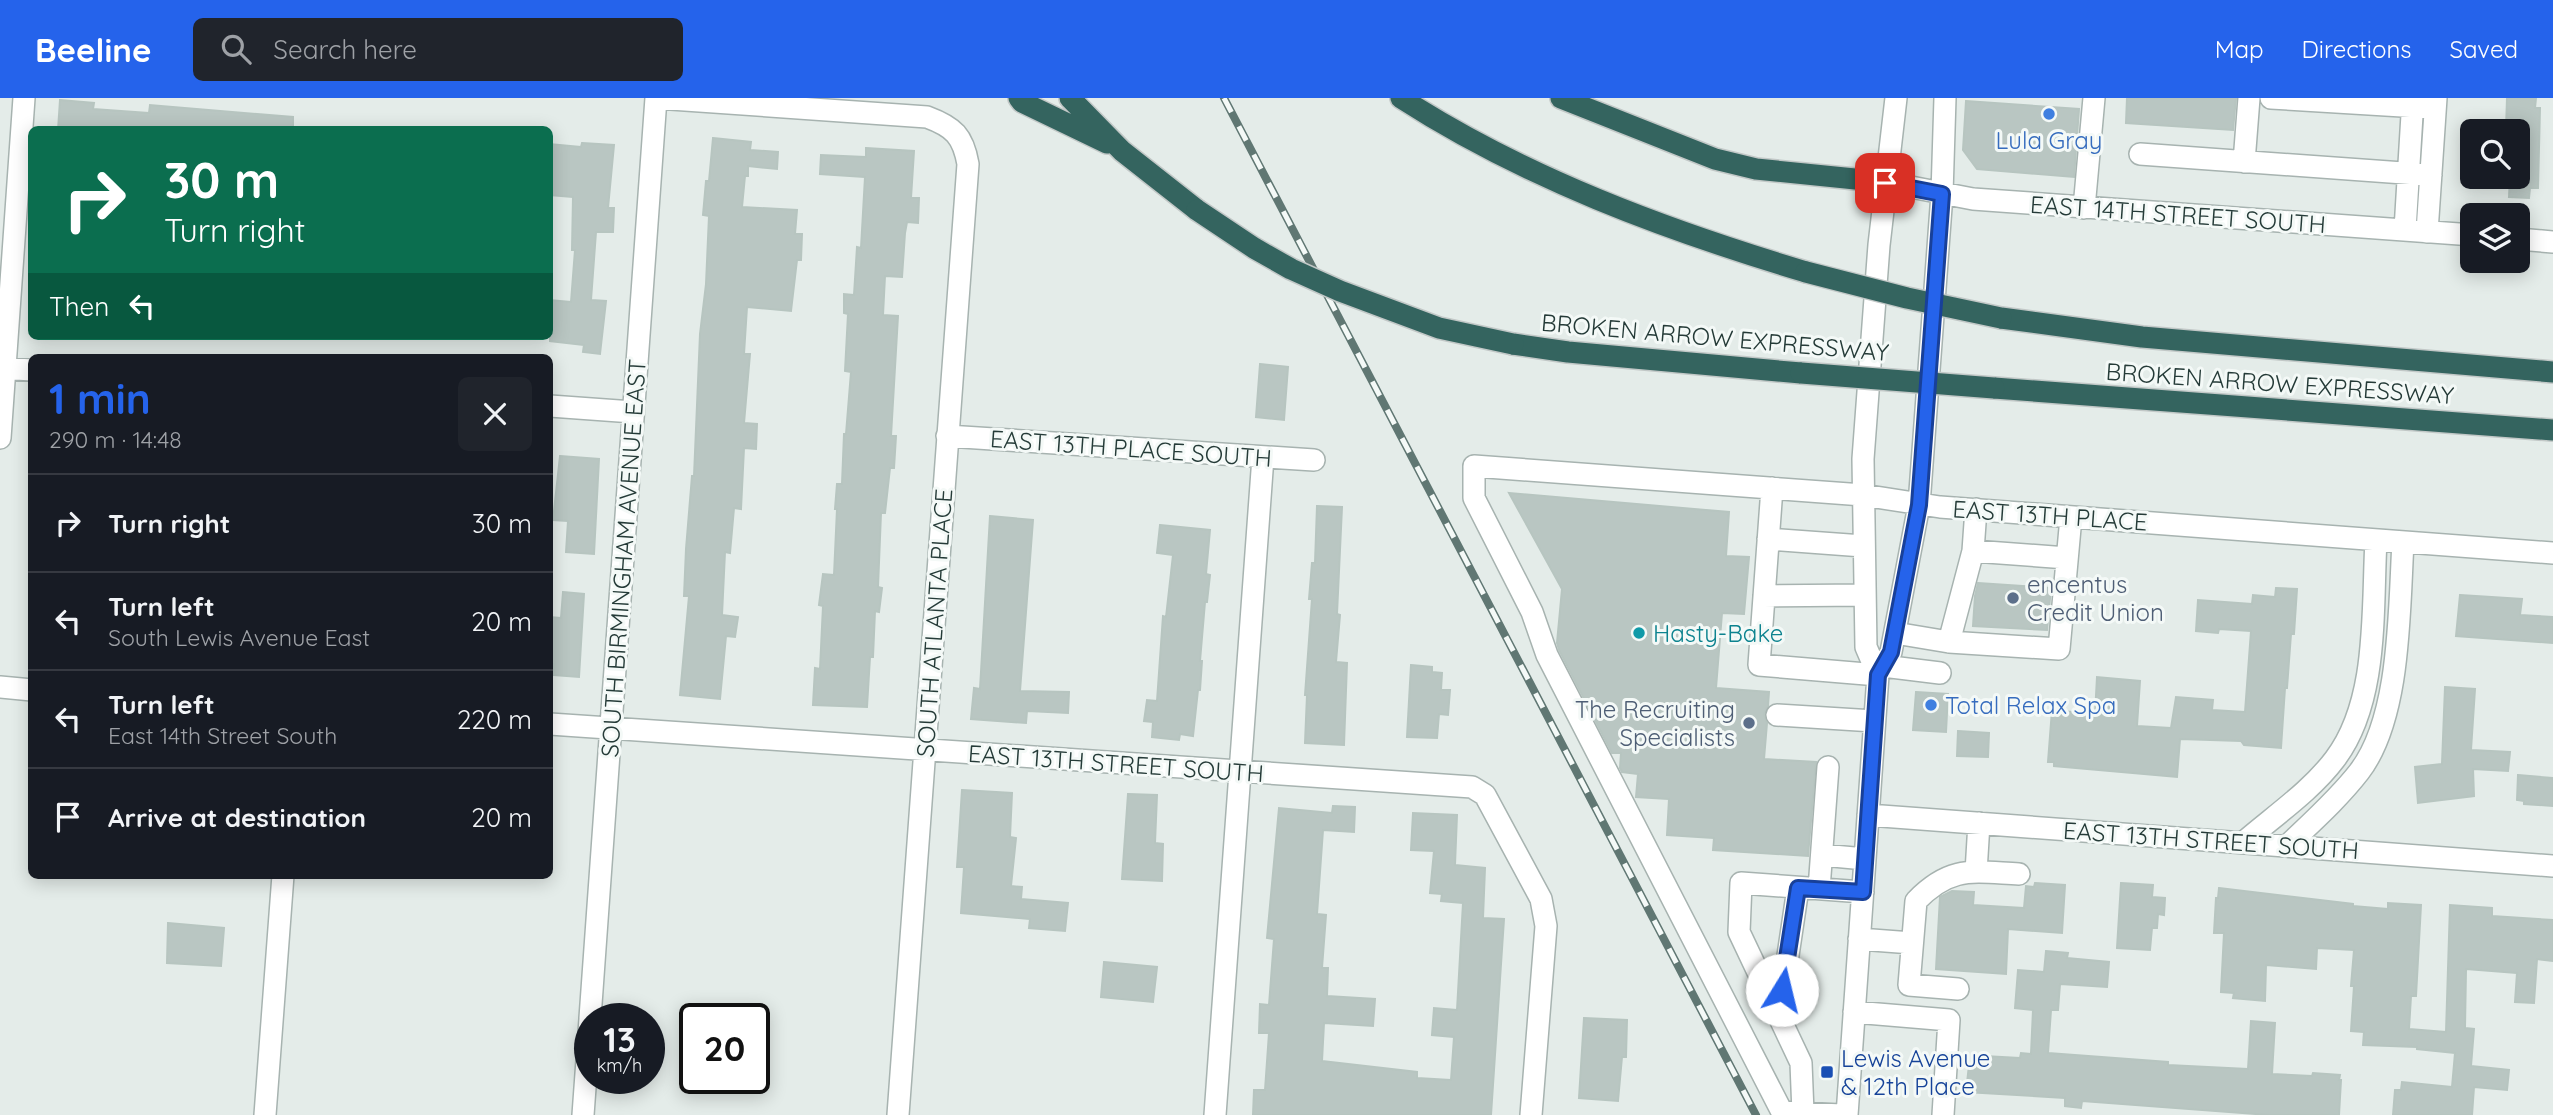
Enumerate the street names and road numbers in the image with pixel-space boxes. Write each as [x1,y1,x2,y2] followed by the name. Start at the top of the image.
[2029,189,2327,239] street label: EAST 14TH STREET SOUTH
[1540,307,1890,367] street label: BROKEN ARROW EXPRESSWAY
[2105,356,2455,410] street label: BROKEN ARROW EXPRESSWAY
[594,358,652,758] street label: SOUTH BIRMINGHAM AVENUE EAST
[989,423,1273,473] street label: EAST 13TH PLACE SOUTH
[910,488,958,758] street label: SOUTH ATLANTA PLACE
[1952,493,2148,537] street label: EAST 13TH PLACE
[967,738,1265,788] street label: EAST 13TH STREET SOUTH
[2062,815,2360,865] street label: EAST 13TH STREET SOUTH

